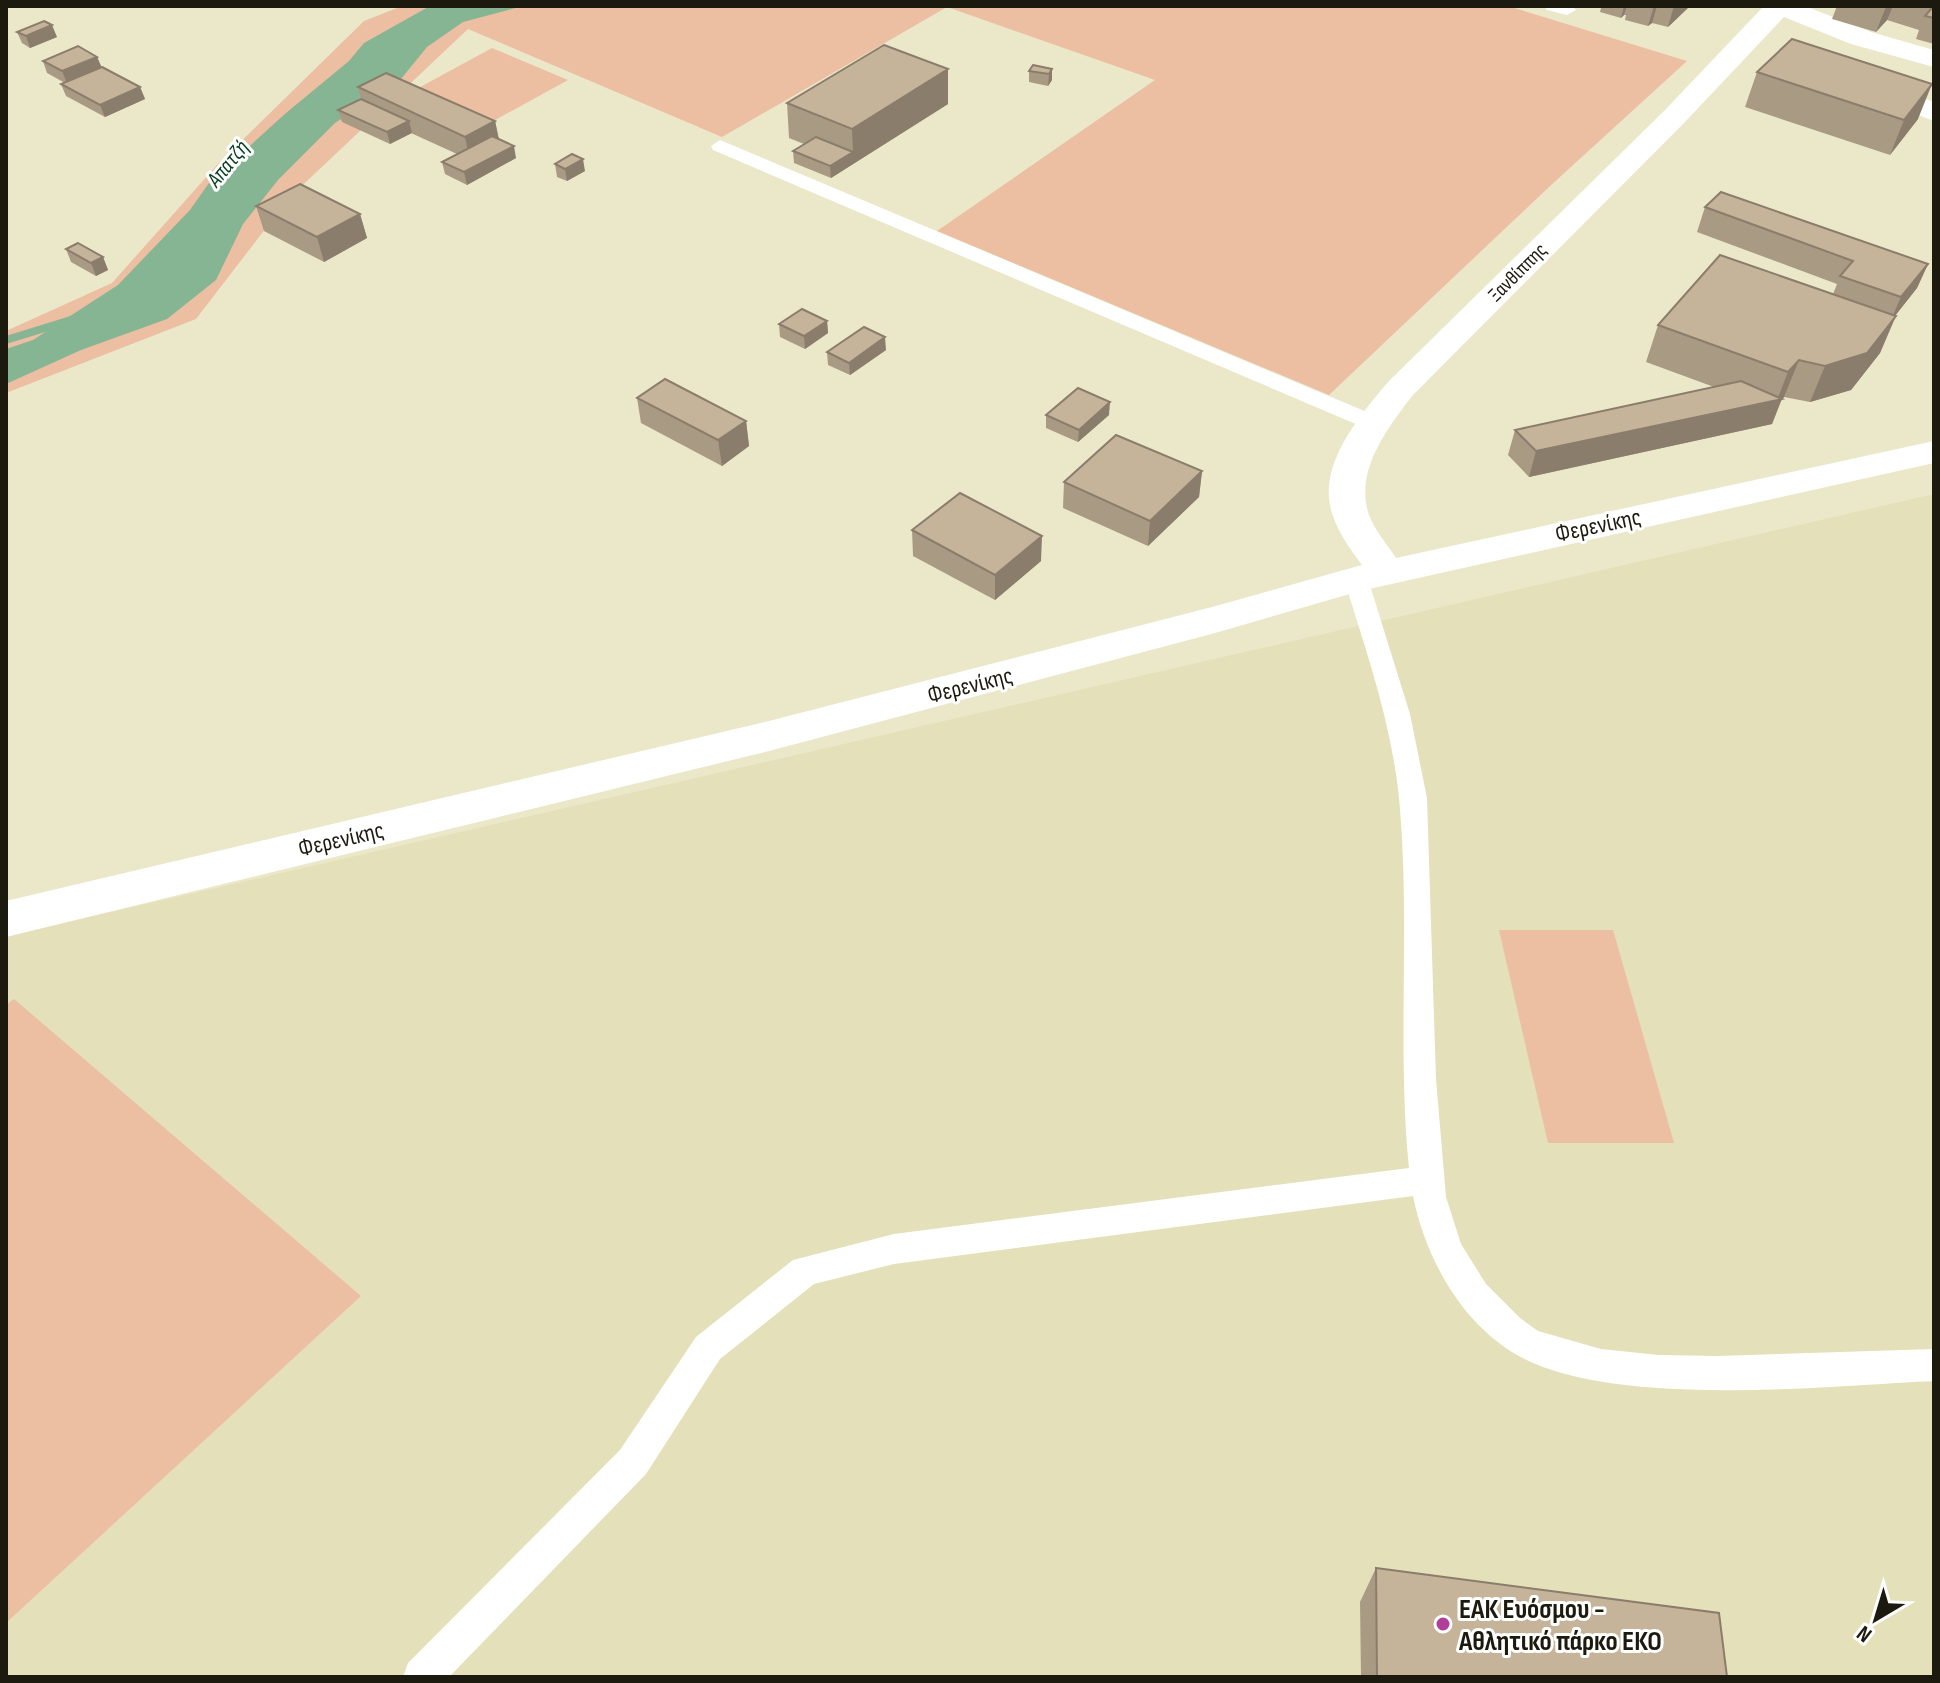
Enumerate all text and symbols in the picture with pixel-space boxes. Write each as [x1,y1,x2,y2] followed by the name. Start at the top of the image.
[201,135,255,193] water label: Απατζή
[1483,238,1552,307] street label: Ξανθίππης
[1552,502,1644,549] street label: Φερενίκης
[924,661,1016,710] street label: Φερενίκης
[295,816,387,863] street label: Φερενίκης
[1836,1579,1916,1659] north arrow
[1458,1593,1662,1658] place label: ΕΑΚ Ευόσμου - Αθλητικό πάρκο ΕΚΟ
[1434,1615,1452,1633] marker: ΕΑΚ Ευόσμου - Αθλητικό πάρκο ΕΚΟ
[1852,1619,1878,1648] text: N

